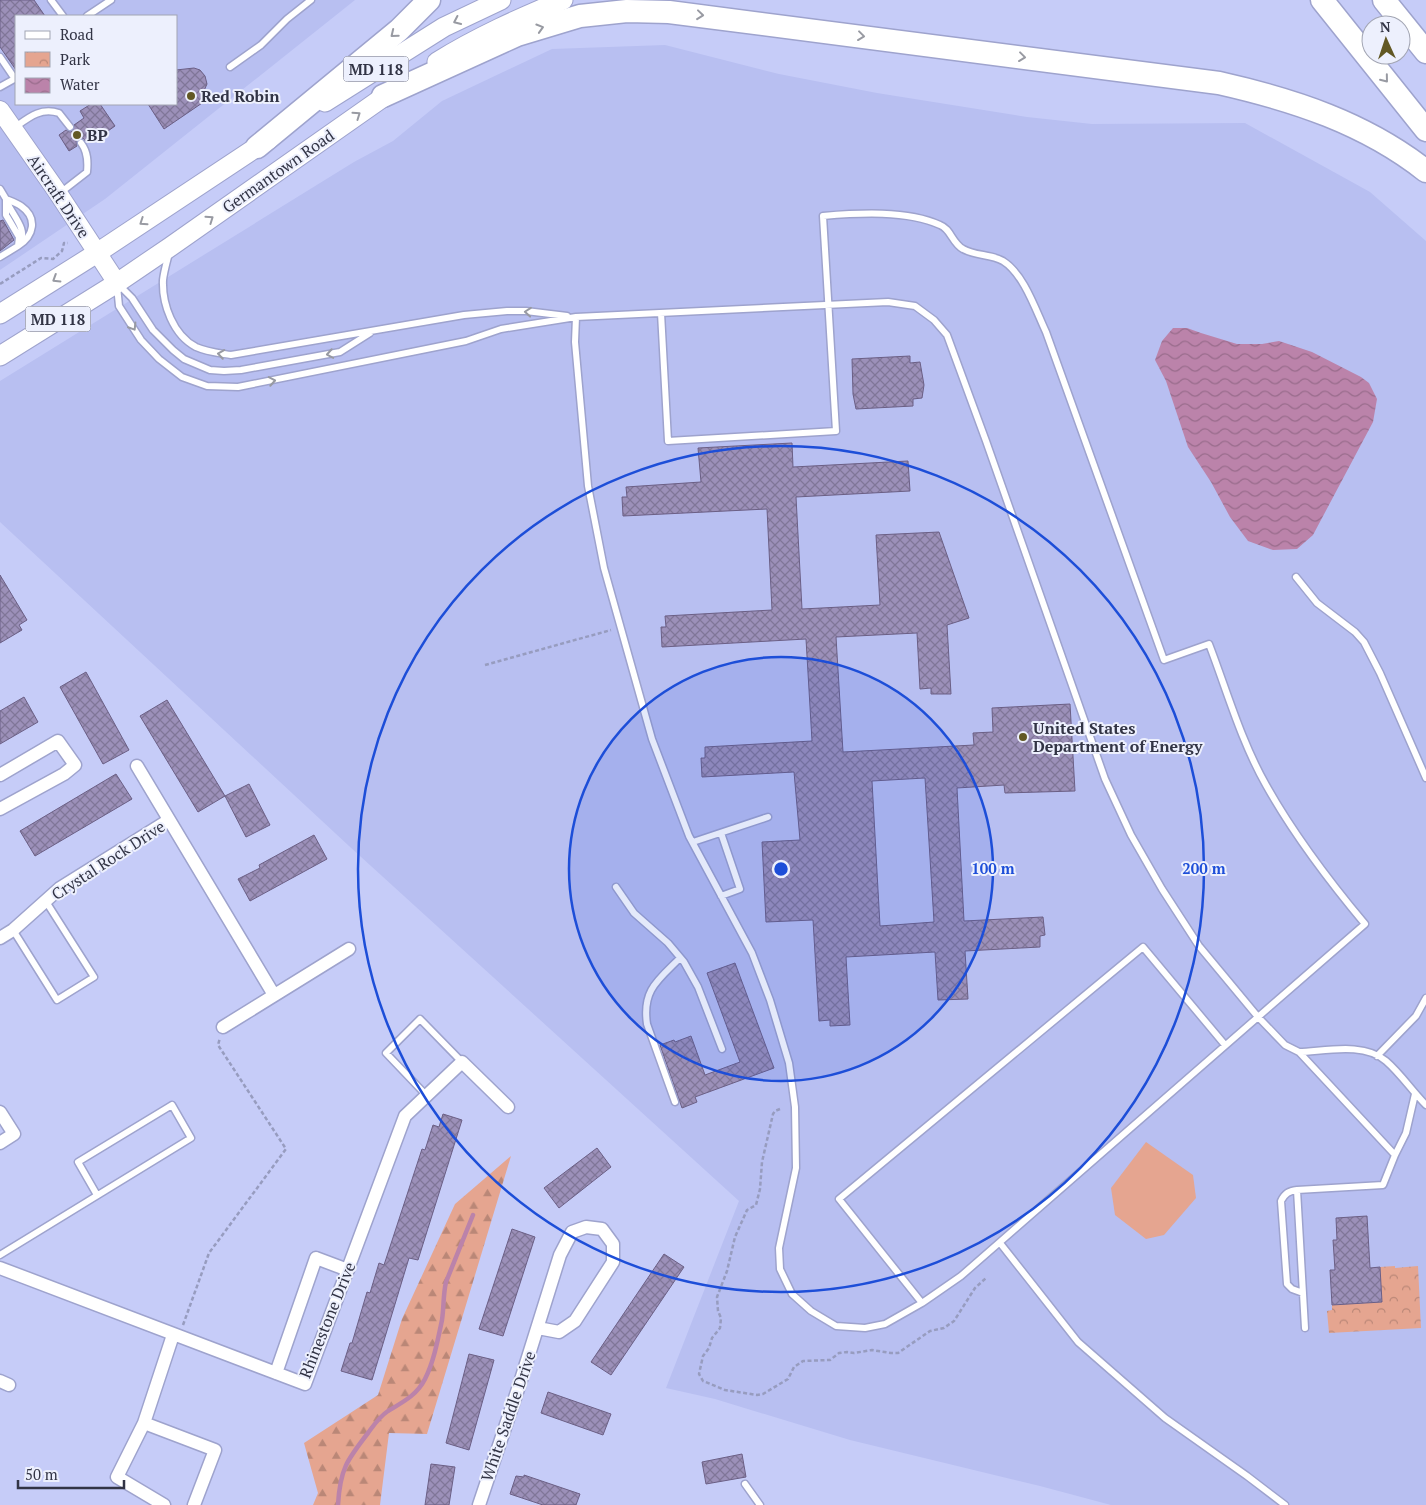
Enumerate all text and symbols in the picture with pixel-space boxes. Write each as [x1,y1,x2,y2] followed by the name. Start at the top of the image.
[696,9,704,20] one-way arrow
[453,14,462,25] one-way arrow
[15,15,178,105] legend
[1361,15,1411,65] north arrow
[1379,17,1391,36] text: N
[535,23,543,33] one-way arrow
[60,24,93,44] text: Road
[391,28,400,36] one-way arrow
[858,30,866,41] one-way arrow
[60,49,90,69] text: Park
[1019,51,1027,62] one-way arrow
[344,56,408,82] road number: MD 118
[1380,73,1388,82] one-way arrow
[60,74,100,94] text: Water
[201,85,280,107] place label: Red Robin
[185,90,197,102] marker: Red Robin
[351,112,361,121] one-way arrow
[87,124,108,146] place label: BP
[218,124,338,218] street label: Germantown Road
[71,129,83,141] marker: BP
[23,150,95,242] street label: Aircraft Drive
[140,216,149,225] one-way arrow
[204,216,214,225] one-way arrow
[52,272,61,282] one-way arrow
[26,306,90,332] road number: MD 118
[523,307,531,318] one-way arrow
[126,322,136,331] one-way arrow
[326,348,335,358] one-way arrow
[217,349,226,359] one-way arrow
[268,376,277,386] one-way arrow
[1033,717,1203,757] place label: United States Department of Energy
[1017,731,1029,743] marker: United States Department of Energy
[47,815,169,905] street label: Crystal Rock Drive
[971,858,1015,878] text: 100 m
[1182,858,1226,878] text: 200 m
[772,860,790,878] centre of rings
[294,1259,360,1381] street label: Rhinestone Drive
[475,1348,541,1484] street label: White Saddle Drive
[18,1458,124,1490] scale bar
[25,1464,58,1484] text: 50 m

